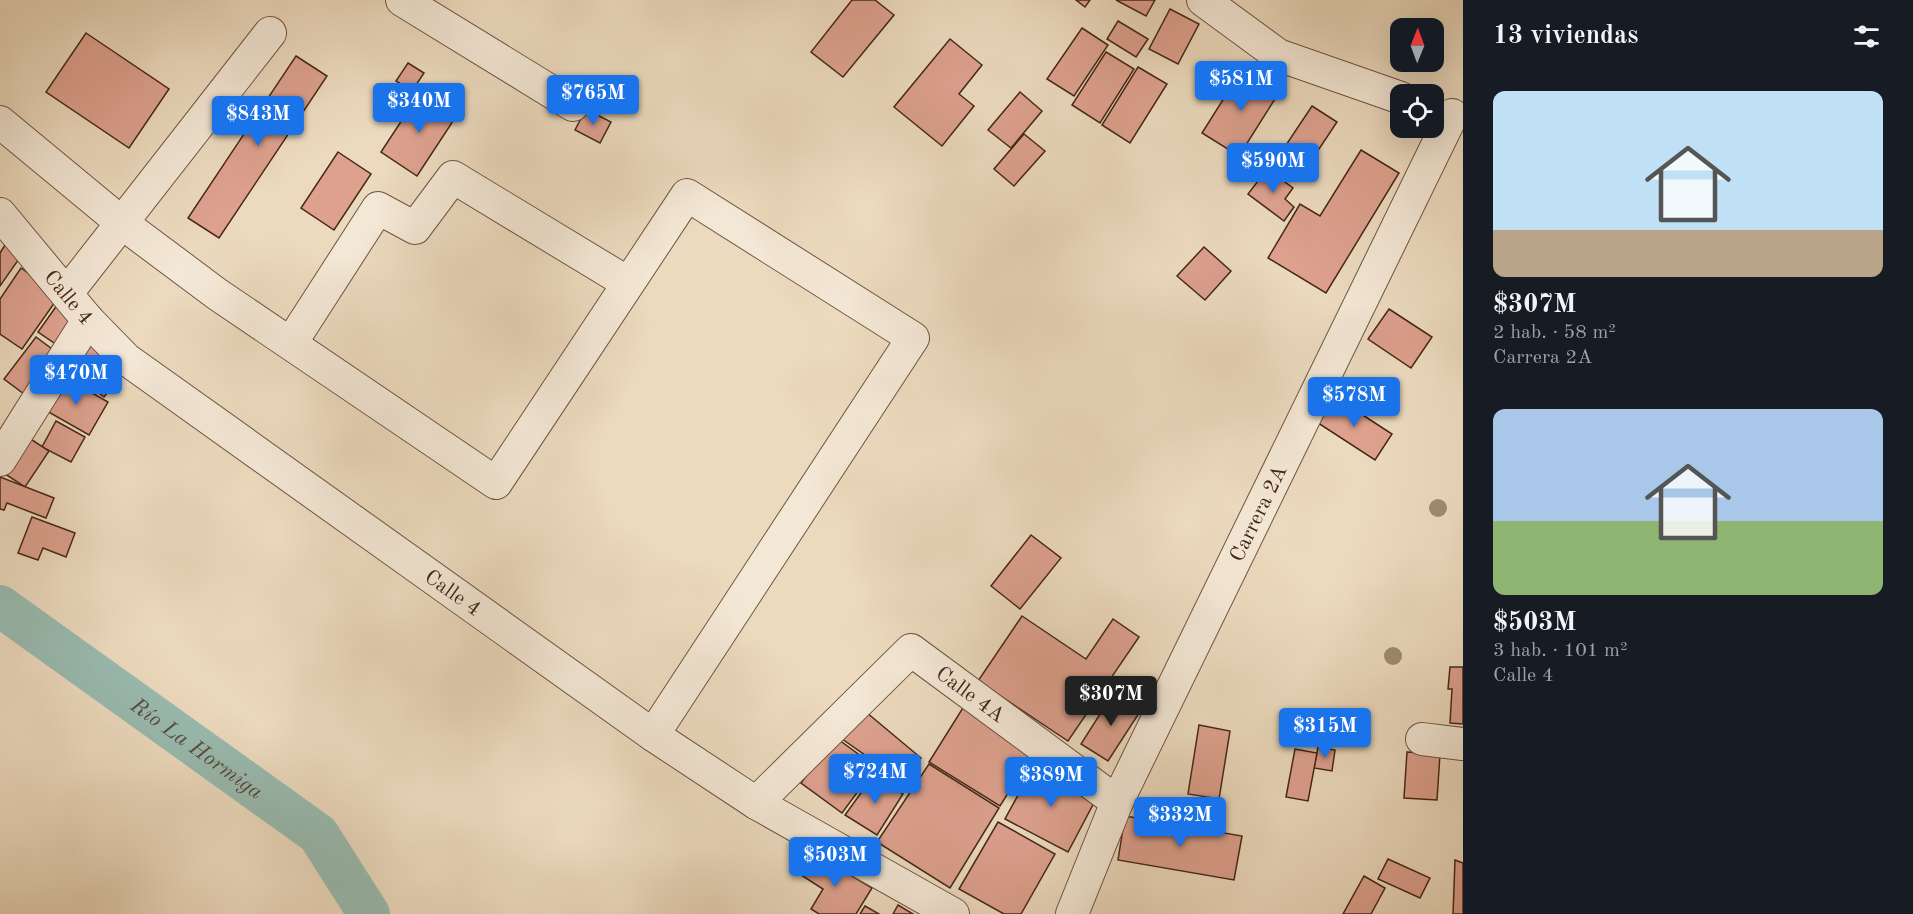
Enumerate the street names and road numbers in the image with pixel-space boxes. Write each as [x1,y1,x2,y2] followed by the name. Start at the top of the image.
[39,267,96,329] street label: Calle 4
[1227,462,1292,565] street label: Carrera 2A
[420,567,484,621] street label: Calle 4
[932,663,1008,727] street label: Calle 4A

